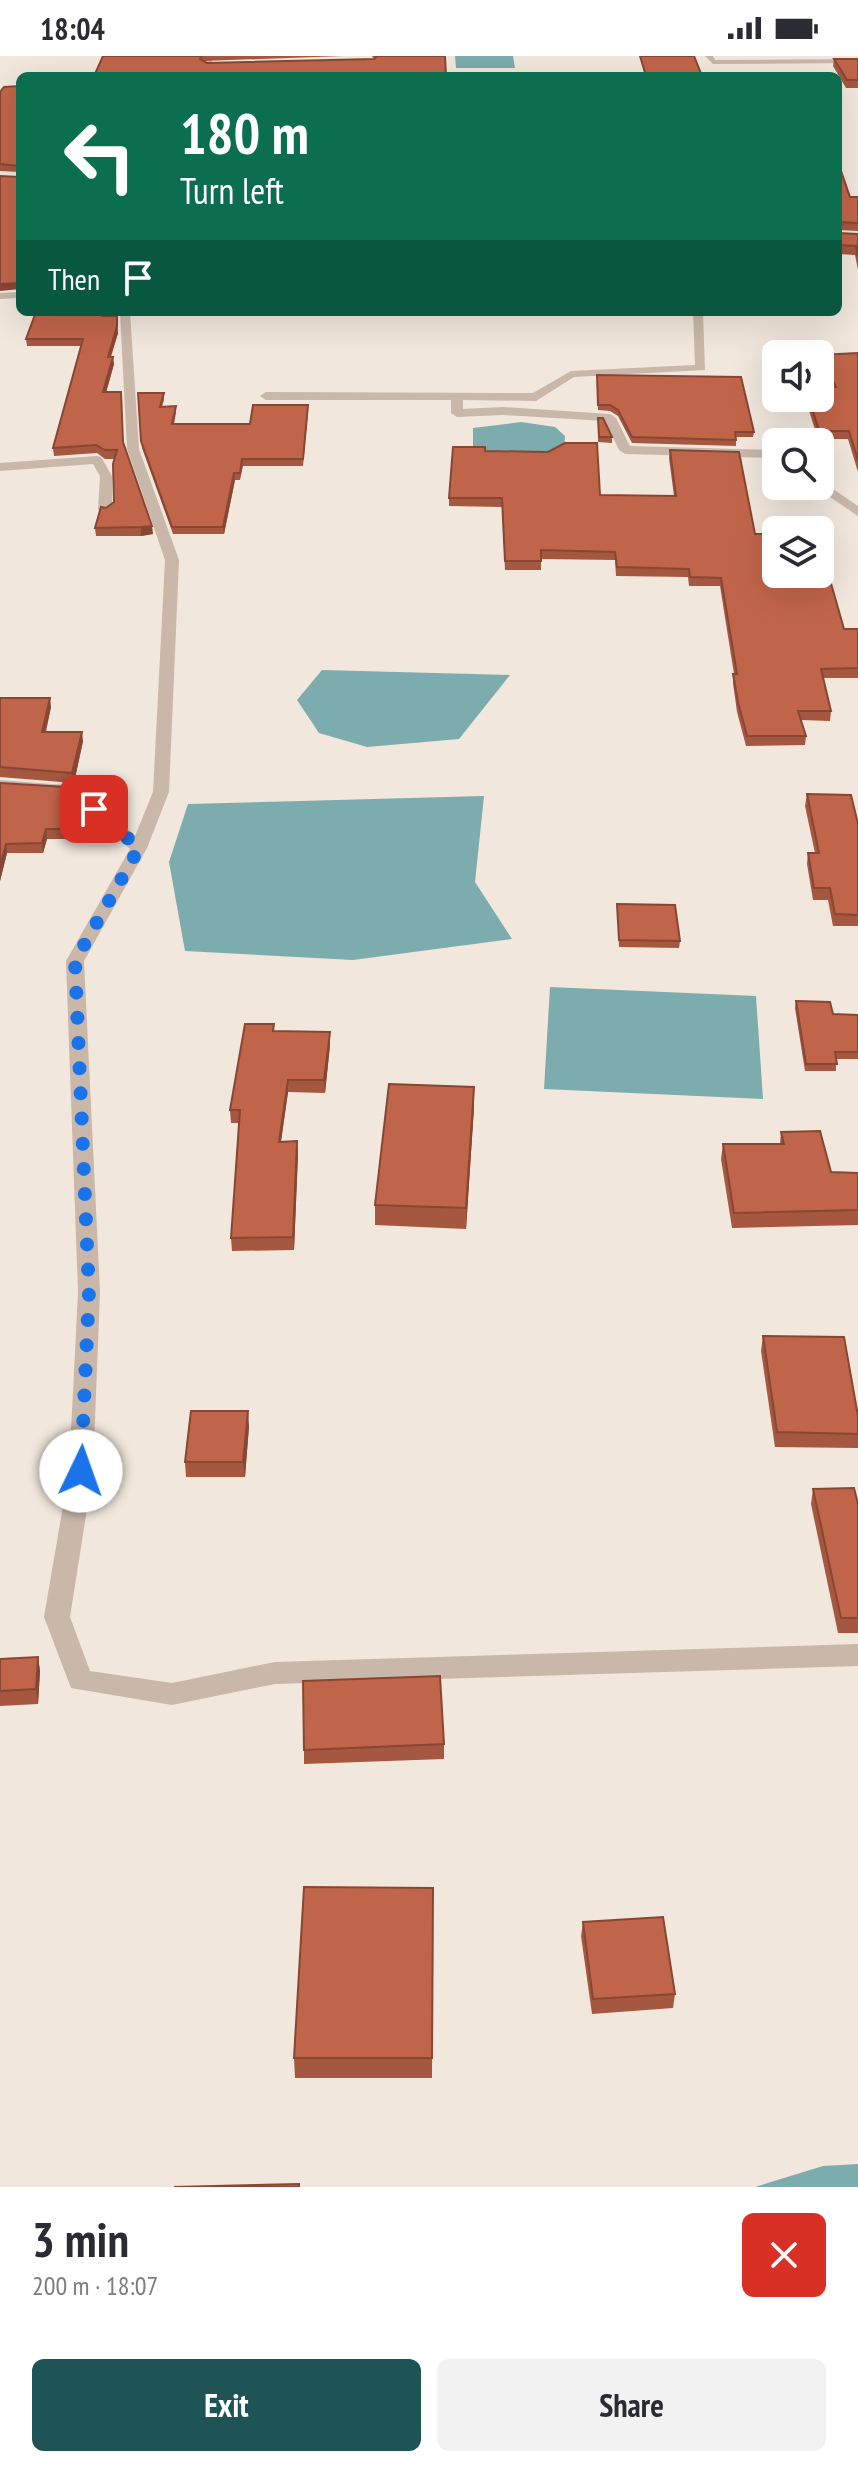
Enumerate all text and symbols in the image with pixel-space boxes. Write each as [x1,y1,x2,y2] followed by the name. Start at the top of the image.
[40,9,105,48] text: 18:04
[180,97,309,169] text: 180 m
[48,104,152,208] icon: left
[180,167,284,214] text: Turn left
[116,256,160,300] icon: arrive
[48,259,100,298] text: Then
[762,340,834,588] map controls
[762,340,834,412] button: sound
[762,428,834,500] button: search
[762,516,834,588] button: layers
[60,775,128,843] pin
[72,787,116,831] icon: arrive
[39,1429,123,1513] position arrow
[32,2208,129,2270] text: 3 min
[742,2213,826,2297] button: close
[32,2269,158,2302] text: 200 m · 18:07
[32,2359,421,2451] button: Exit
[437,2359,826,2451] button: Share

